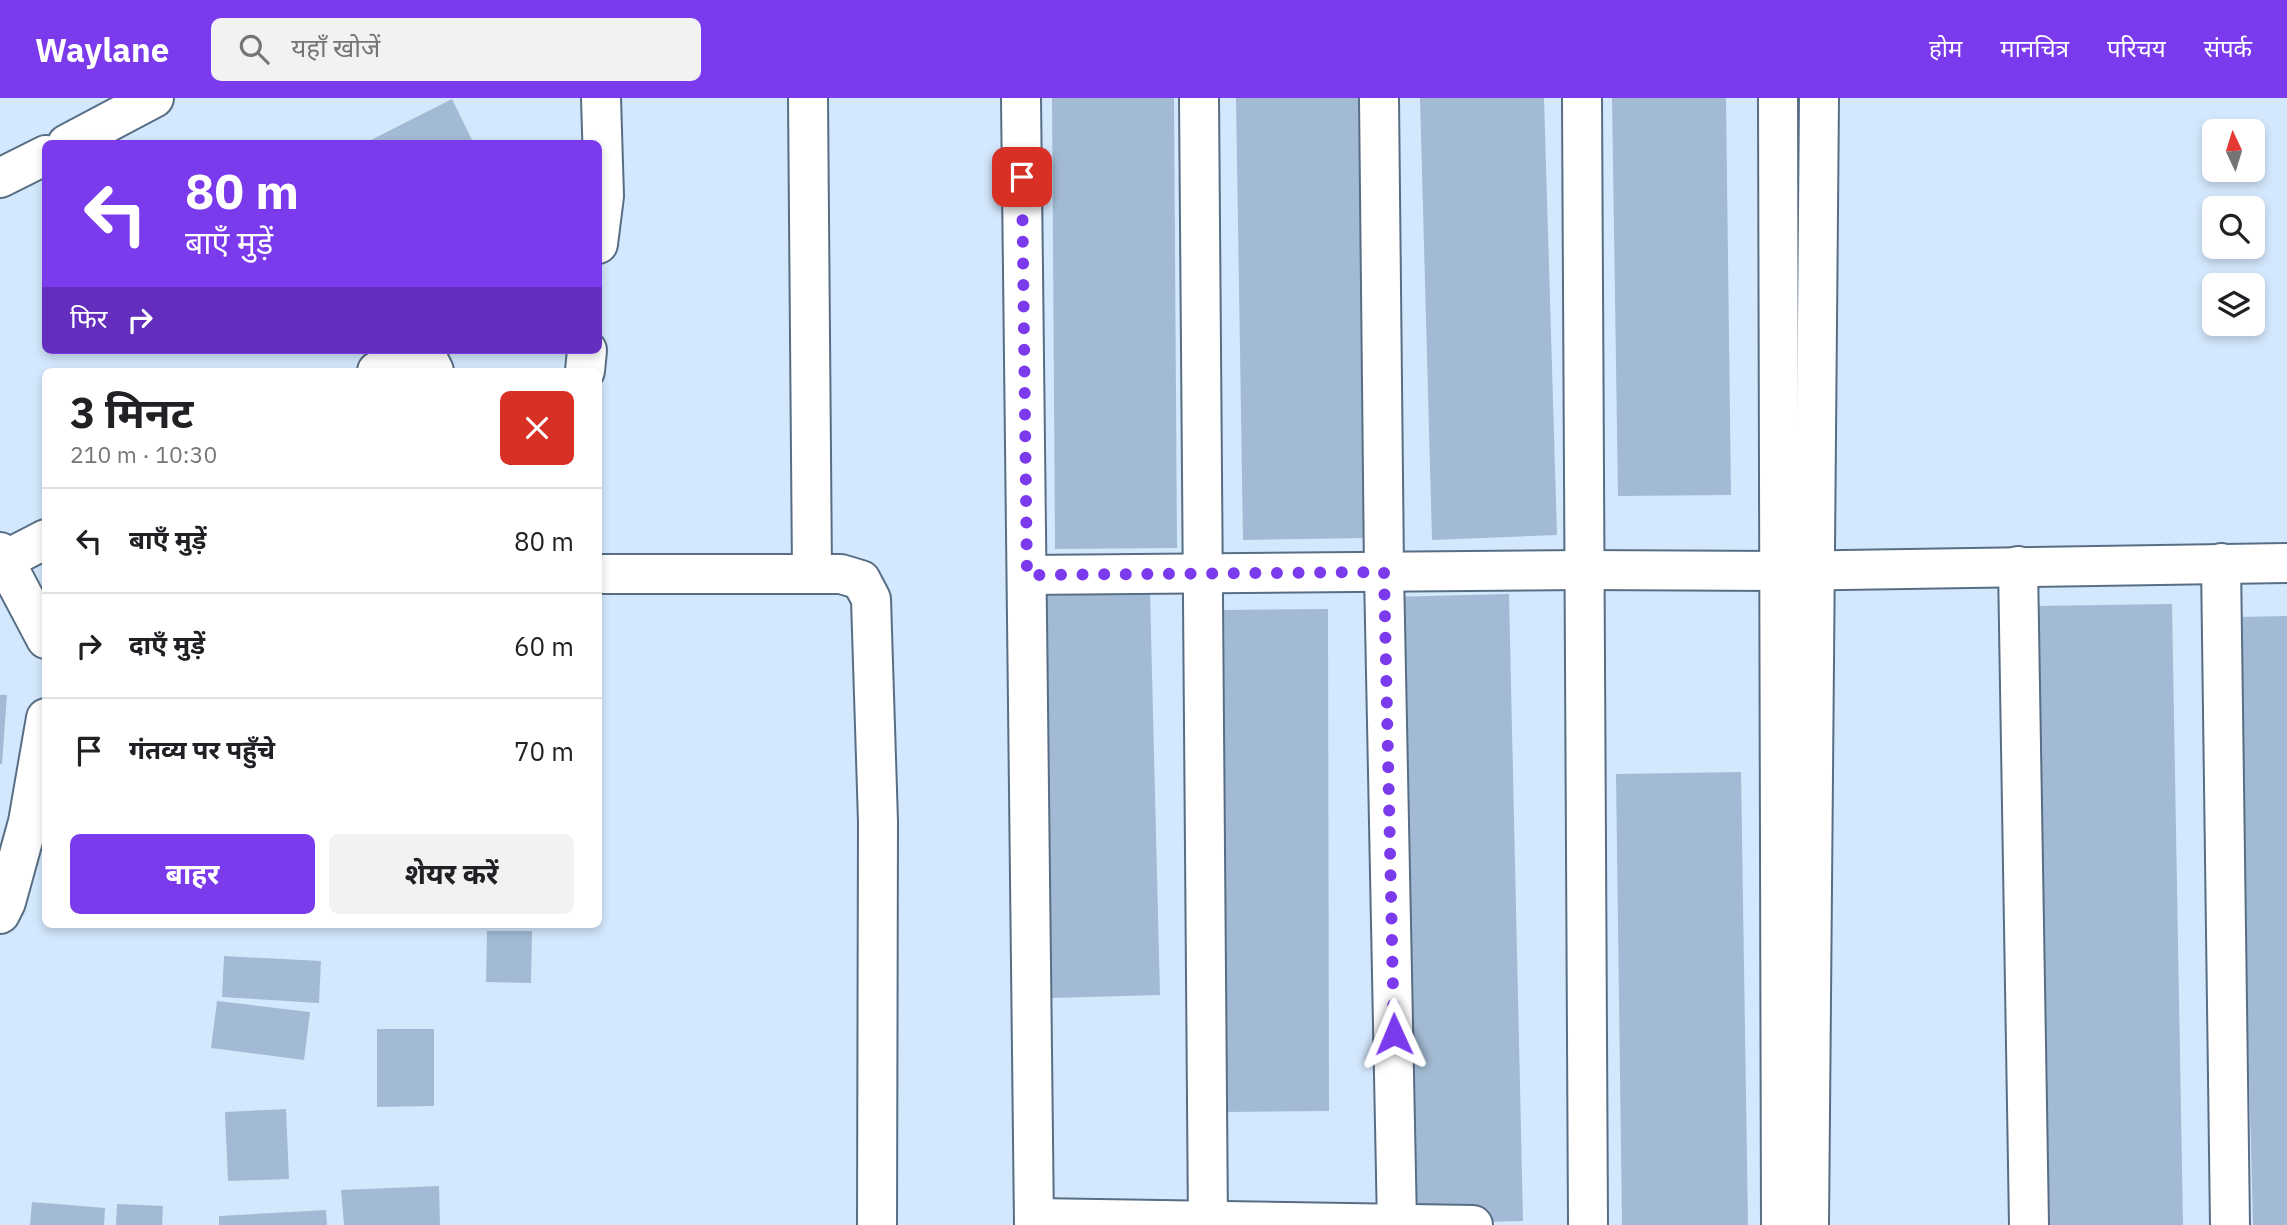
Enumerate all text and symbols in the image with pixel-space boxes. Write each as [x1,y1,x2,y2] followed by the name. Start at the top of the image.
[211,18,701,81] search box
[35,28,169,71] text: Waylane
[235,30,273,68] icon: search
[291,30,380,64] text: यहाँ खोजें
[1929,32,1962,64] text: होम
[2000,32,2069,64] text: मानचित्र
[2107,32,2166,64] text: परिचय
[2204,32,2252,64] text: संपर्क
[2202,119,2264,182] north arrow
[2202,119,2265,336] map controls
[992,147,1052,207] pin
[1003,158,1041,196] icon: arrive
[185,159,299,222] text: 80 m
[70,168,161,259] icon: left
[2202,196,2265,259] button: search
[185,221,273,263] text: बाएँ मुड़ें
[2202,273,2265,336] button: layers
[70,301,107,335] text: फिर
[121,301,159,339] icon: right
[70,385,193,440] text: 3 मिनट
[500,391,574,465] button: close
[70,439,217,469] text: 210 m · 10:30
[70,522,108,560] icon: left
[129,522,206,556] text: बाएँ मुड़ें
[514,524,574,558] text: 80 m
[70,627,108,665] icon: right
[129,627,205,661] text: दाएँ मुड़ें
[514,629,574,663] text: 60 m
[70,732,108,770] icon: arrive
[129,732,275,766] text: गंतव्य पर पहुँचे
[514,734,574,768] text: 70 m
[70,834,315,914] button: बाहर
[329,834,574,914] button: शेयर करें
[1357,997,1431,1071] position arrow

